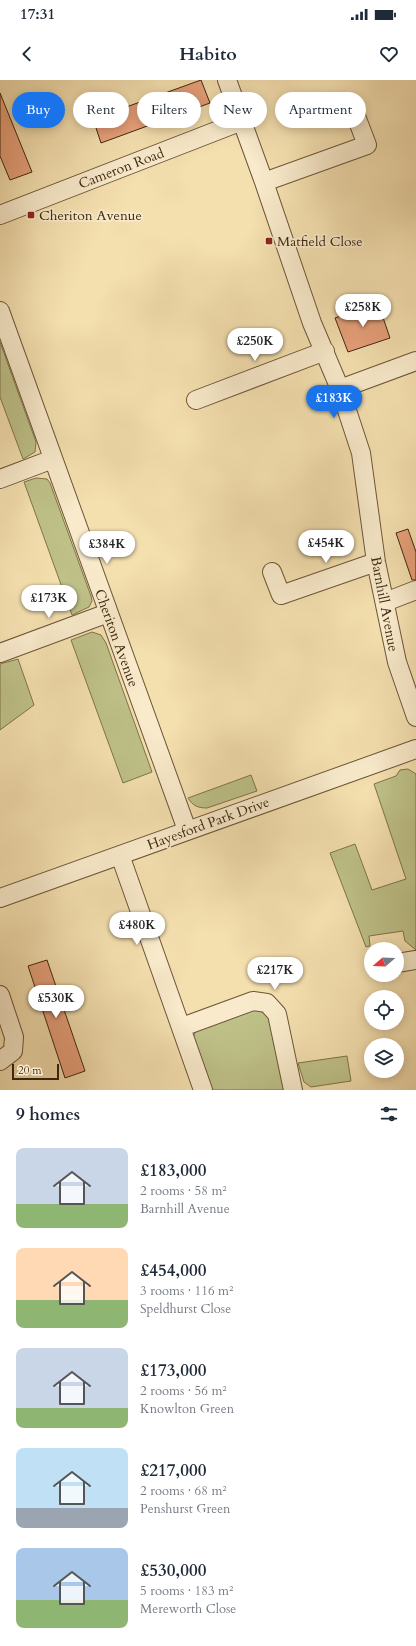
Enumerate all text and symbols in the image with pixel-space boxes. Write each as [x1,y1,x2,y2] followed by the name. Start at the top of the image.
[20,4,55,24] text: 17:31
[179,42,237,67] text: Habito
[16,43,38,65] icon: back
[378,43,400,65] icon: heart
[12,92,65,128] chip: Buy
[73,92,129,128] chip: Rent
[137,92,201,128] chip: Filters
[209,92,267,128] chip: New
[275,92,366,128] chip: Apartment
[76,143,167,193] street label: Cameron Road
[39,206,142,225] place label: Cheriton Avenue
[26,210,36,220] marker: Cheriton Avenue
[277,232,363,251] place label: Matfield Close
[264,236,274,246] marker: Matfield Close
[335,294,391,328] pin: £258K
[344,298,382,316] text: £258K
[227,328,283,362] pin: £250K
[236,332,274,350] text: £250K
[306,385,362,419] pin: £183K
[315,389,353,407] text: £183K
[298,530,354,564] pin: £454K
[79,531,135,565] pin: £384K
[307,534,345,552] text: £454K
[88,535,126,553] text: £384K
[366,555,403,653] street label: Barnhill Avenue
[21,585,77,619] pin: £173K
[90,587,143,690] street label: Cheriton Avenue
[30,589,68,607] text: £173K
[144,793,272,854] street label: Hayesford Park Drive
[109,912,165,946] pin: £480K
[118,916,156,934] text: £480K
[364,942,404,982] north arrow
[364,942,404,1078] map controls
[247,957,303,991] pin: £217K
[256,961,294,979] text: £217K
[28,985,84,1019] pin: £530K
[37,989,75,1007] text: £530K
[364,990,404,1030] button: locate
[364,1038,404,1078] button: layers
[12,1062,59,1081] scale bar
[18,1063,42,1078] text: 20 m
[16,1103,80,1126] text: 9 homes
[378,1103,400,1125] icon: filters
[140,1159,206,1182] text: £183,000
[48,1164,96,1212] icon: home
[140,1182,227,1200] text: 2 rooms · 58 m²
[140,1200,230,1218] text: Barnhill Avenue
[140,1259,206,1282] text: £454,000
[48,1264,96,1312] icon: home
[140,1282,233,1300] text: 3 rooms · 116 m²
[140,1300,231,1318] text: Speldhurst Close
[140,1359,206,1382] text: £173,000
[48,1364,96,1412] icon: home
[140,1382,227,1400] text: 2 rooms · 56 m²
[140,1400,234,1418] text: Knowlton Green
[140,1459,206,1482] text: £217,000
[48,1464,96,1512] icon: home
[140,1482,227,1500] text: 2 rooms · 68 m²
[140,1500,231,1518] text: Penshurst Green
[140,1559,206,1582] text: £530,000
[48,1564,96,1612] icon: home
[140,1582,233,1600] text: 5 rooms · 183 m²
[140,1600,236,1618] text: Mereworth Close

